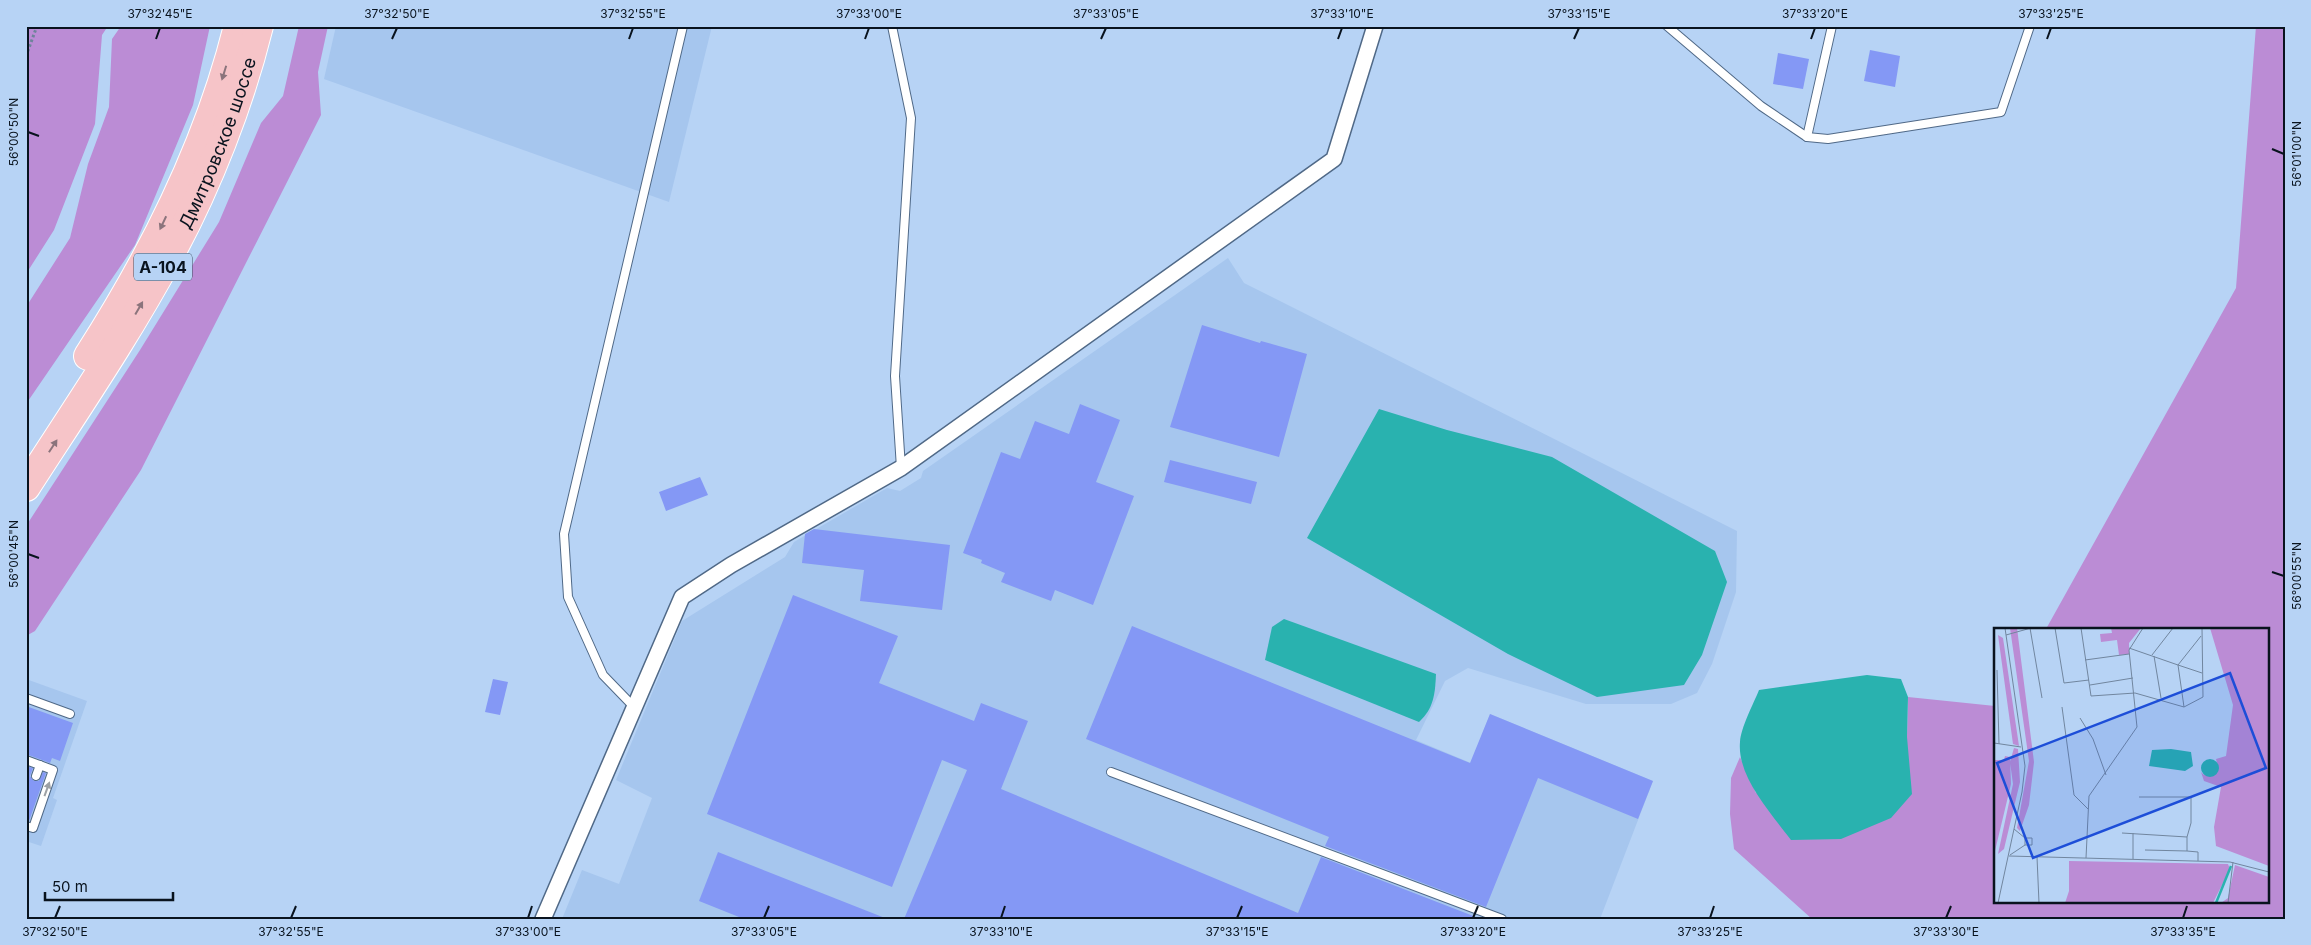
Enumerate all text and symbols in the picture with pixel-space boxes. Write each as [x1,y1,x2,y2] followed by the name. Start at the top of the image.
[127,6,193,21] text: 37°32'45"E
[364,6,430,21] text: 37°32'50"E
[600,6,666,21] text: 37°32'55"E
[836,6,902,21] text: 37°33'00"E
[1073,6,1139,21] text: 37°33'05"E
[1310,6,1374,21] text: 37°33'10"E
[1547,6,1611,21] text: 37°33'15"E
[1782,6,1848,21] text: 37°33'20"E
[2018,6,2084,21] text: 37°33'25"E
[174,55,260,232] street label: Дмитровское шоссе
[220,66,228,81] one-way arrow
[6,98,21,166] text: 56°00'50"N
[2289,121,2304,187] text: 56°01'00"N
[158,216,166,230] one-way arrow
[134,253,192,280] road number: А-104
[135,302,144,315] one-way arrow
[48,439,57,453] one-way arrow
[6,520,21,588] text: 56°00'45"N
[2289,542,2304,610] text: 56°00'55"N
[1994,628,2268,902] inset map
[43,781,51,796] one-way arrow
[45,870,172,902] scale bar
[52,877,88,896] text: 50 m
[22,924,88,939] text: 37°32'50"E
[258,924,324,939] text: 37°32'55"E
[495,924,561,939] text: 37°33'00"E
[731,924,797,939] text: 37°33'05"E
[969,924,1033,939] text: 37°33'10"E
[1205,924,1269,939] text: 37°33'15"E
[1440,924,1506,939] text: 37°33'20"E
[1677,924,1743,939] text: 37°33'25"E
[1913,924,1979,939] text: 37°33'30"E
[2150,924,2216,939] text: 37°33'35"E

